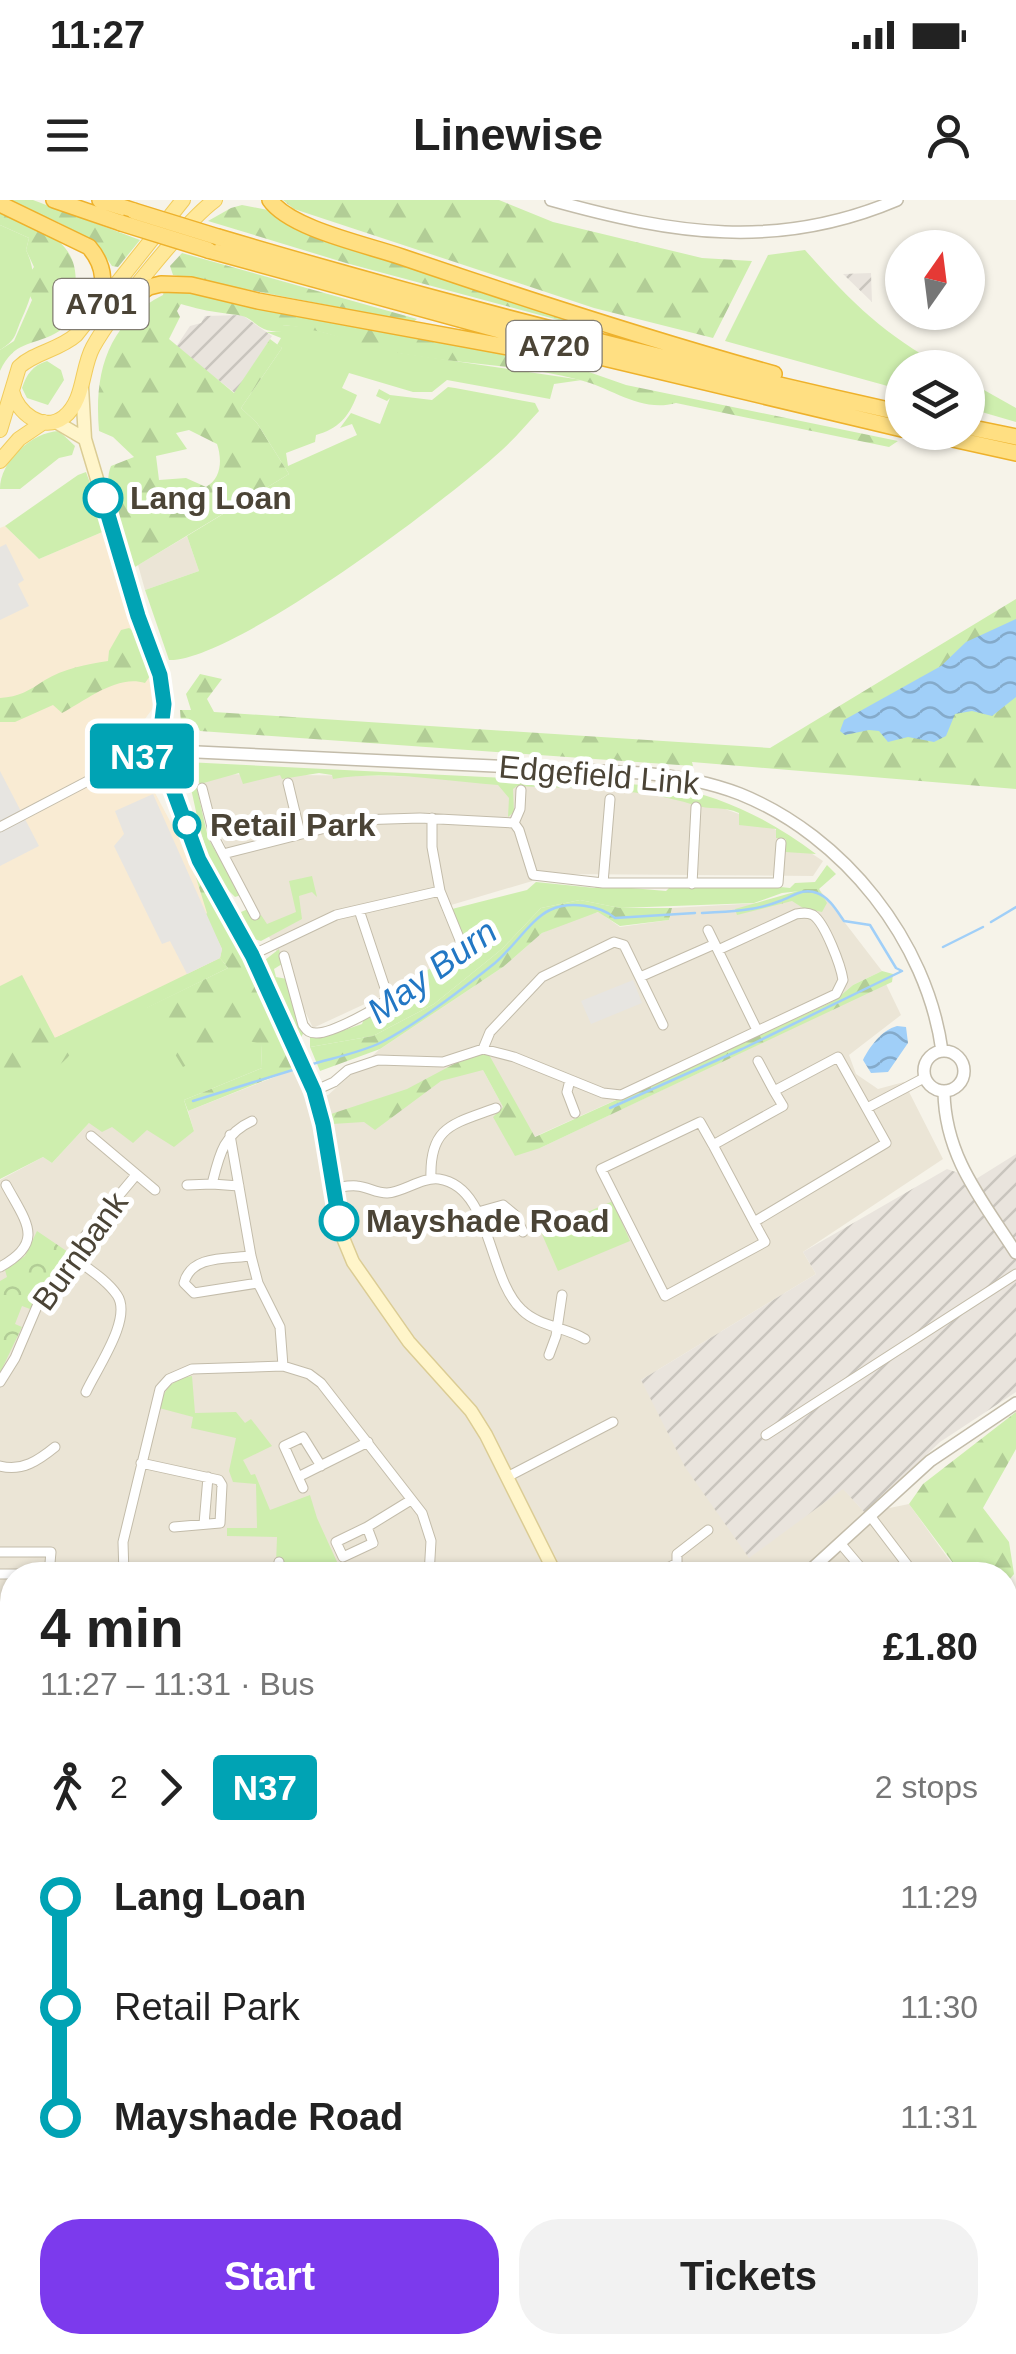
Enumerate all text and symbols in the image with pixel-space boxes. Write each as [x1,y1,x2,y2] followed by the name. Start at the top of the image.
[50,14,145,56] text: 11:27
[40,108,95,163] icon: menu
[921,108,976,163] icon: person
[413,109,603,160] text: Linewise
[885,230,985,330] north arrow
[885,230,985,450] map controls
[54,279,148,329] road number: A701
[506,321,602,371] road number: A720
[885,350,985,450] button: layers
[84,479,122,517] marker: Lang Loan
[130,480,292,516] place label: Lang Loan
[84,724,200,788] line badge: N37
[110,737,174,776] text: N37
[497,748,702,802] street label: Edgefield Link
[210,807,376,843] place label: Retail Park
[174,812,200,838] marker: Retail Park
[360,911,504,1030] water label: May Burn
[25,1184,135,1317] street label: Burnbank
[320,1202,358,1240] marker: Mayshade Road
[366,1203,610,1239] place label: Mayshade Road
[40,1597,184,1659] text: 4 min
[883,1626,978,1668] text: £1.80
[40,1666,315,1702] text: 11:27 – 11:31 · Bus
[40,1760,95,1815] icon: walk
[143,1760,198,1815] icon: forward
[233,1768,297,1807] text: N37
[110,1769,128,1805] text: 2
[875,1769,978,1805] text: 2 stops
[114,1876,306,1918] text: Lang Loan
[900,1879,978,1915] text: 11:29
[114,1986,300,2028] text: Retail Park
[900,1989,978,2025] text: 11:30
[114,2096,403,2138] text: Mayshade Road
[900,2099,978,2135] text: 11:31
[40,2219,499,2334] button: Start
[519,2219,978,2334] button: Tickets

